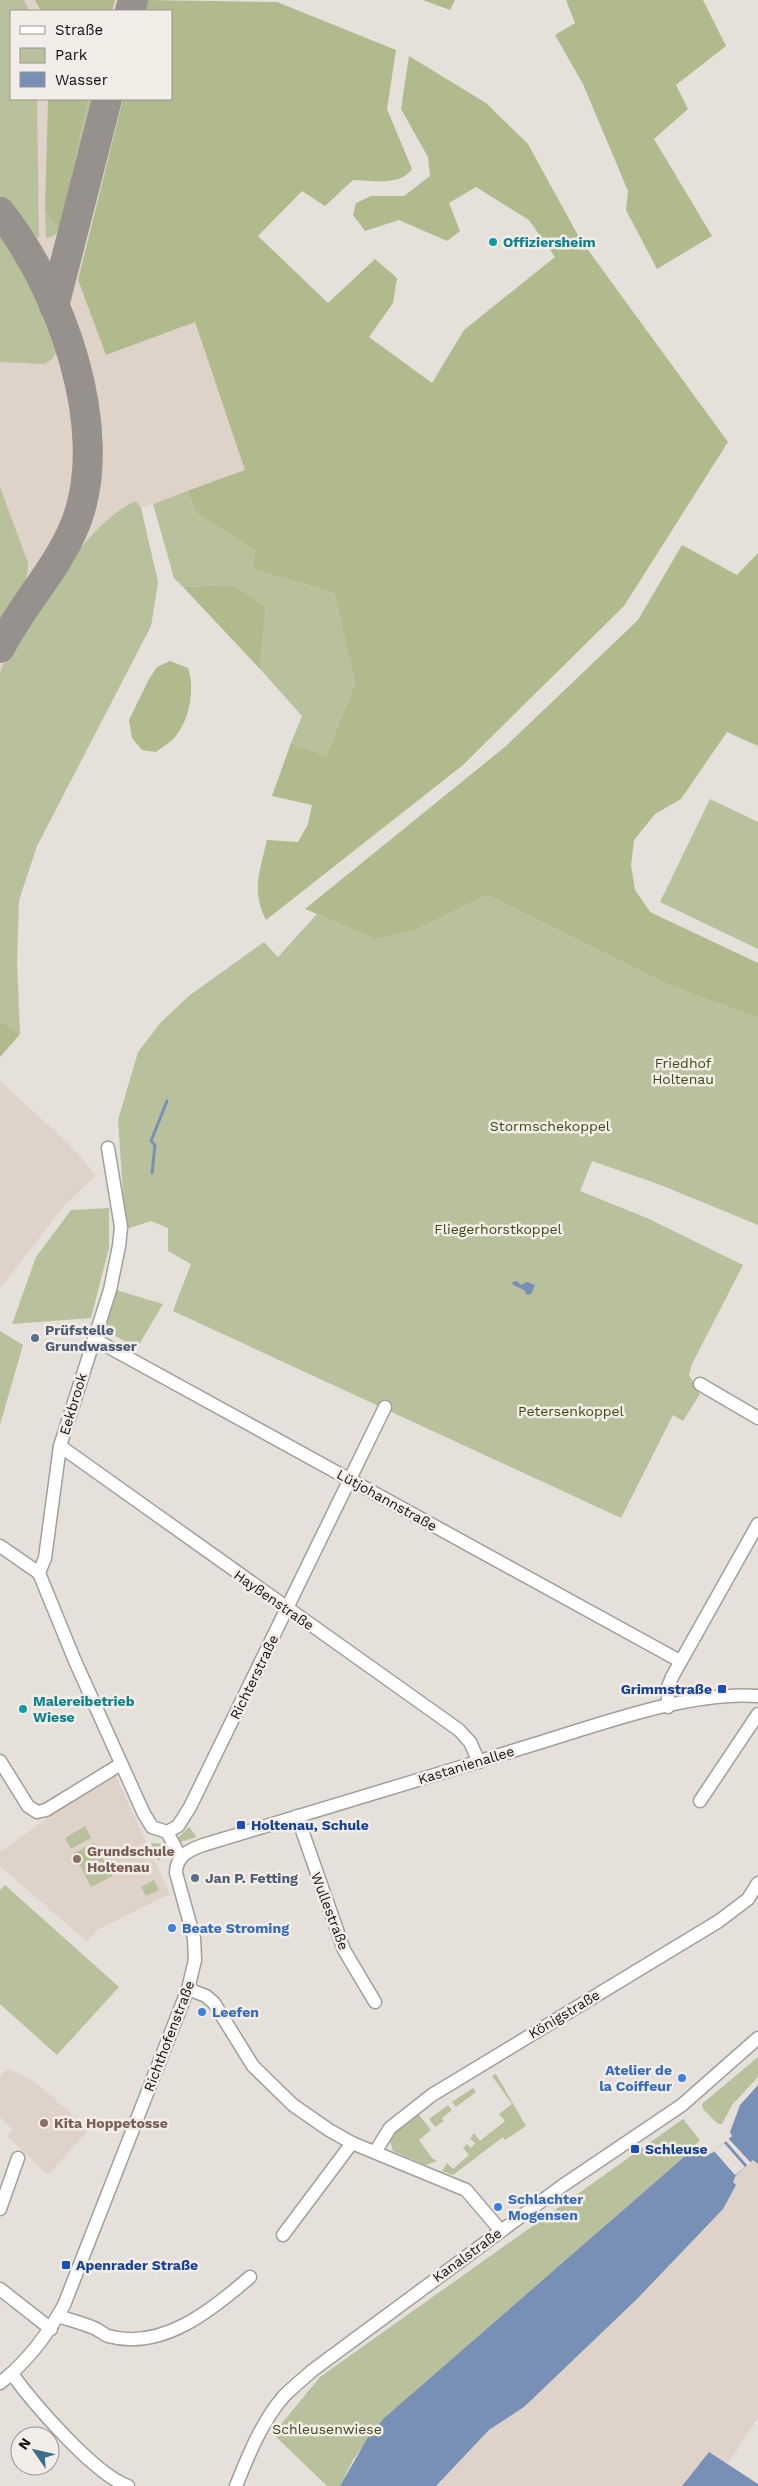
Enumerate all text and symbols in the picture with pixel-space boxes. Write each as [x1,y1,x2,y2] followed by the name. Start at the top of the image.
[10,10,172,100] legend
[55,21,103,39] text: Straße
[55,46,88,64] text: Park
[55,71,108,89] text: Wasser
[503,234,596,250] place label: Offiziersheim
[487,236,499,248] marker: Offiziersheim
[652,1055,714,1087] park label: Friedhof Holtenau
[490,1118,611,1134] park label: Stormschekoppel
[434,1221,563,1237] park label: Fliegerhorstkoppel
[45,1322,137,1354] place label: Prüfstelle Grundwasser
[29,1332,41,1344] marker: Prüfstelle Grundwasser
[56,1371,90,1437] street label: Eekbrook
[518,1403,625,1419] park label: Petersenkoppel
[334,1466,440,1534] street label: Lütjohannstraße
[231,1567,317,1633] street label: Hayßenstraße
[227,1632,281,1722] street label: Richterstraße
[621,1681,712,1697] place label: Grimmstraße
[716,1683,728,1695] marker: Grimmstraße
[33,1693,135,1725] place label: Malereibetrieb Wiese
[17,1703,29,1715] marker: Malereibetrieb Wiese
[416,1743,516,1787] street label: Kastanienallee
[251,1817,369,1833] place label: Holtenau, Schule
[235,1819,247,1831] marker: Holtenau, Schule
[87,1843,175,1875] place label: Grundschule Holtenau
[71,1853,83,1865] marker: Grundschule Holtenau
[205,1870,298,1886] place label: Jan P. Fetting
[308,1870,352,1952] street label: Wullestraße
[189,1872,201,1884] marker: Jan P. Fetting
[182,1920,289,1936] place label: Beate Stroming
[166,1922,178,1934] marker: Beate Stroming
[140,1978,198,2094] street label: Richthofenstraße
[525,1986,603,2042] street label: Königstraße
[212,2004,259,2020] place label: Leefen
[196,2006,208,2018] marker: Leefen
[599,2062,672,2094] place label: Atelier de la Coiffeur
[676,2072,688,2084] marker: Atelier de la Coiffeur
[54,2115,168,2131] place label: Kita Hoppetosse
[38,2117,50,2129] marker: Kita Hoppetosse
[645,2141,708,2157] place label: Schleuse
[629,2143,641,2155] marker: Schleuse
[508,2191,583,2223] place label: Schlachter Mogensen
[492,2201,504,2213] marker: Schlachter Mogensen
[429,2225,505,2285] street label: Kanalstraße
[76,2257,198,2273] place label: Apenrader Straße
[60,2259,72,2271] marker: Apenrader Straße
[272,2421,382,2437] park label: Schleusenwiese
[10,2426,60,2476] north arrow
[15,2435,34,2453] text: N

